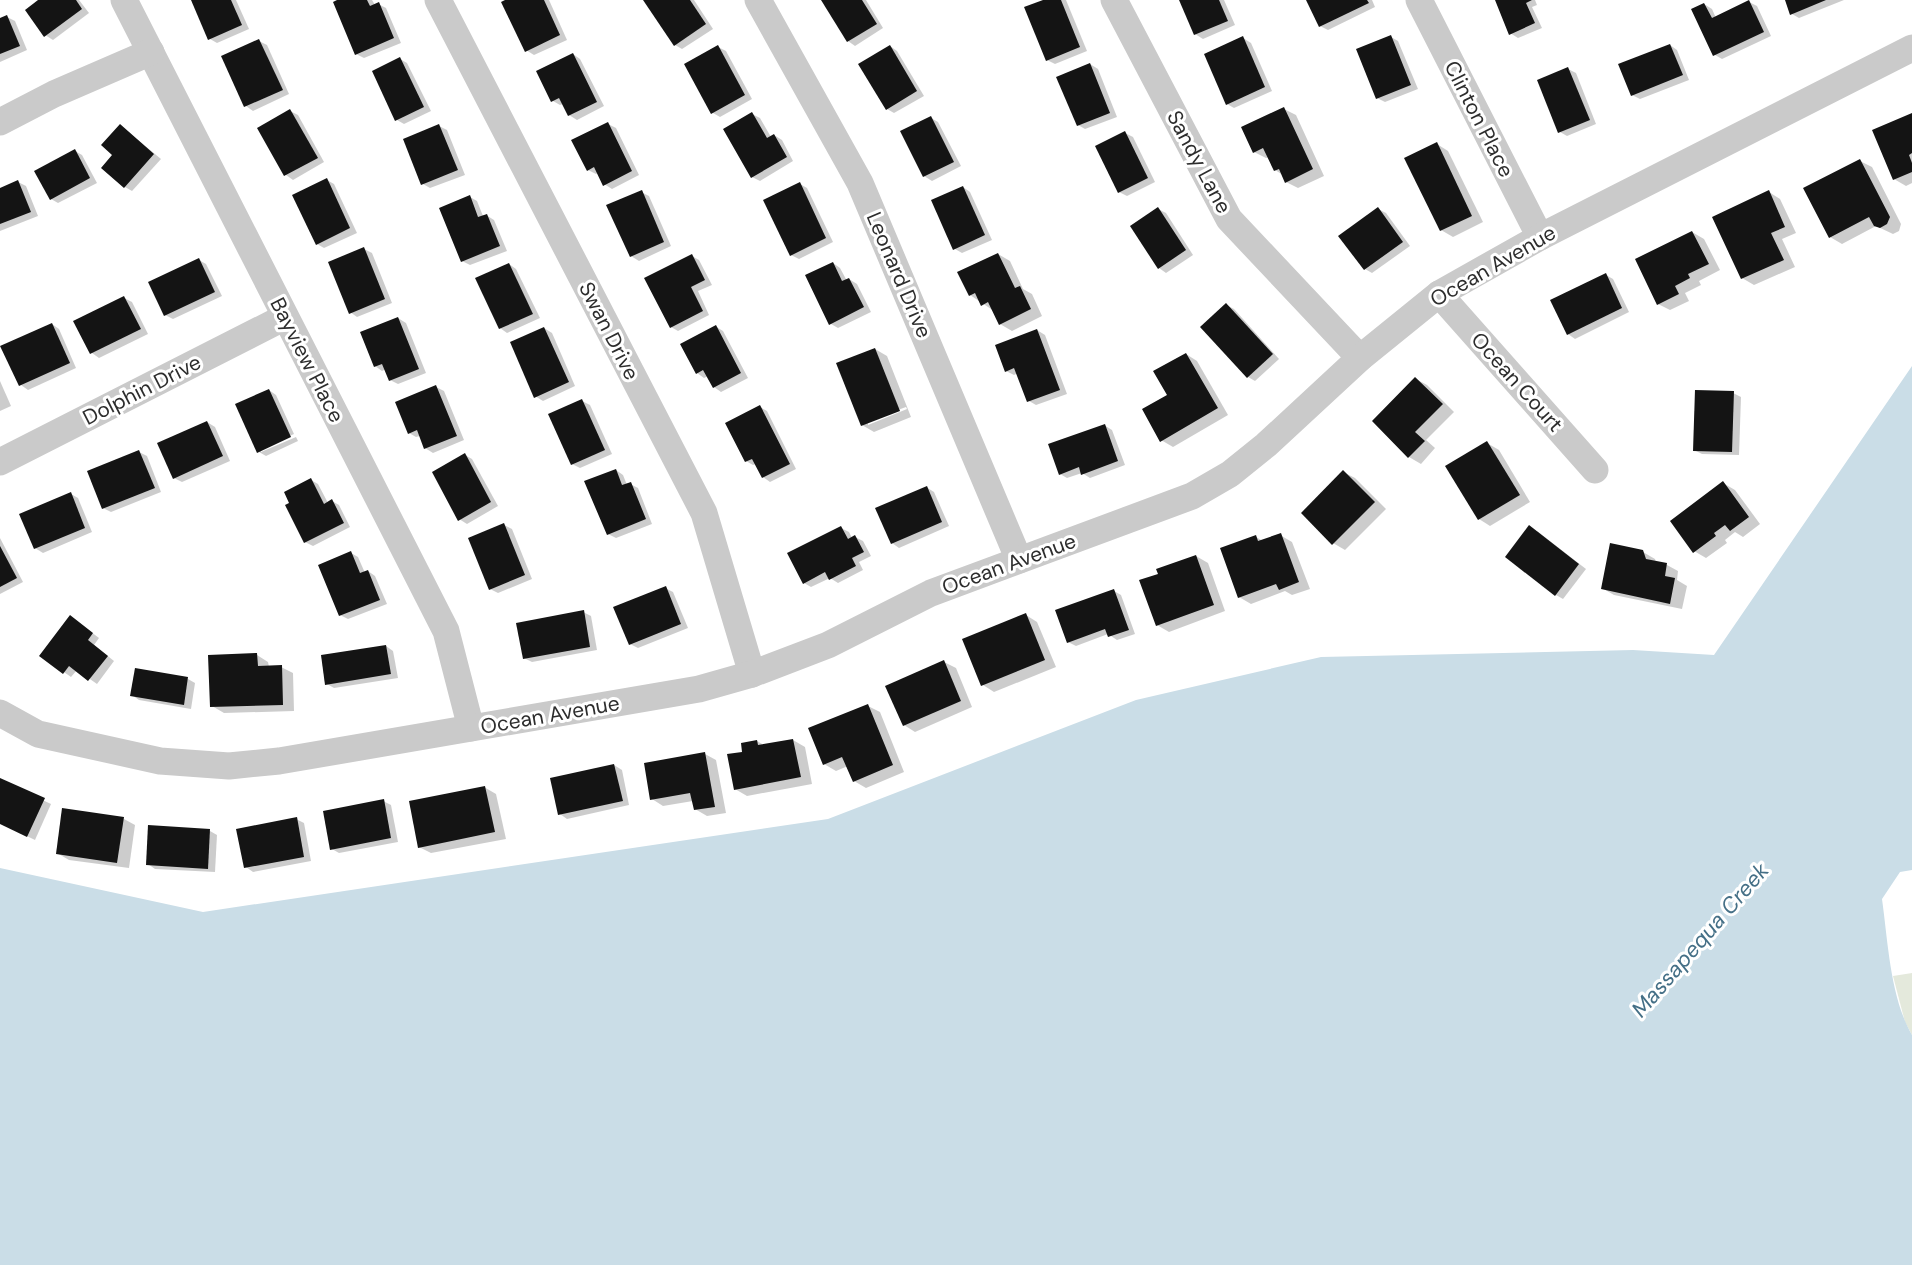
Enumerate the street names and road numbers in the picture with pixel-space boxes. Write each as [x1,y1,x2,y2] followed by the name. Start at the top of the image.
[1438,56,1520,182] street label: Clinton Place
[1160,106,1238,218] street label: Sandy Lane
[860,208,938,342] street label: Leonard Drive
[1425,219,1561,313] street label: Ocean Avenue
[572,277,646,385] street label: Swan Drive
[263,293,351,427] street label: Bayview Place
[1465,326,1569,438] street label: Ocean Court
[78,348,206,432] street label: Dolphin Drive
[938,527,1080,601] street label: Ocean Avenue
[478,689,622,741] street label: Ocean Avenue

